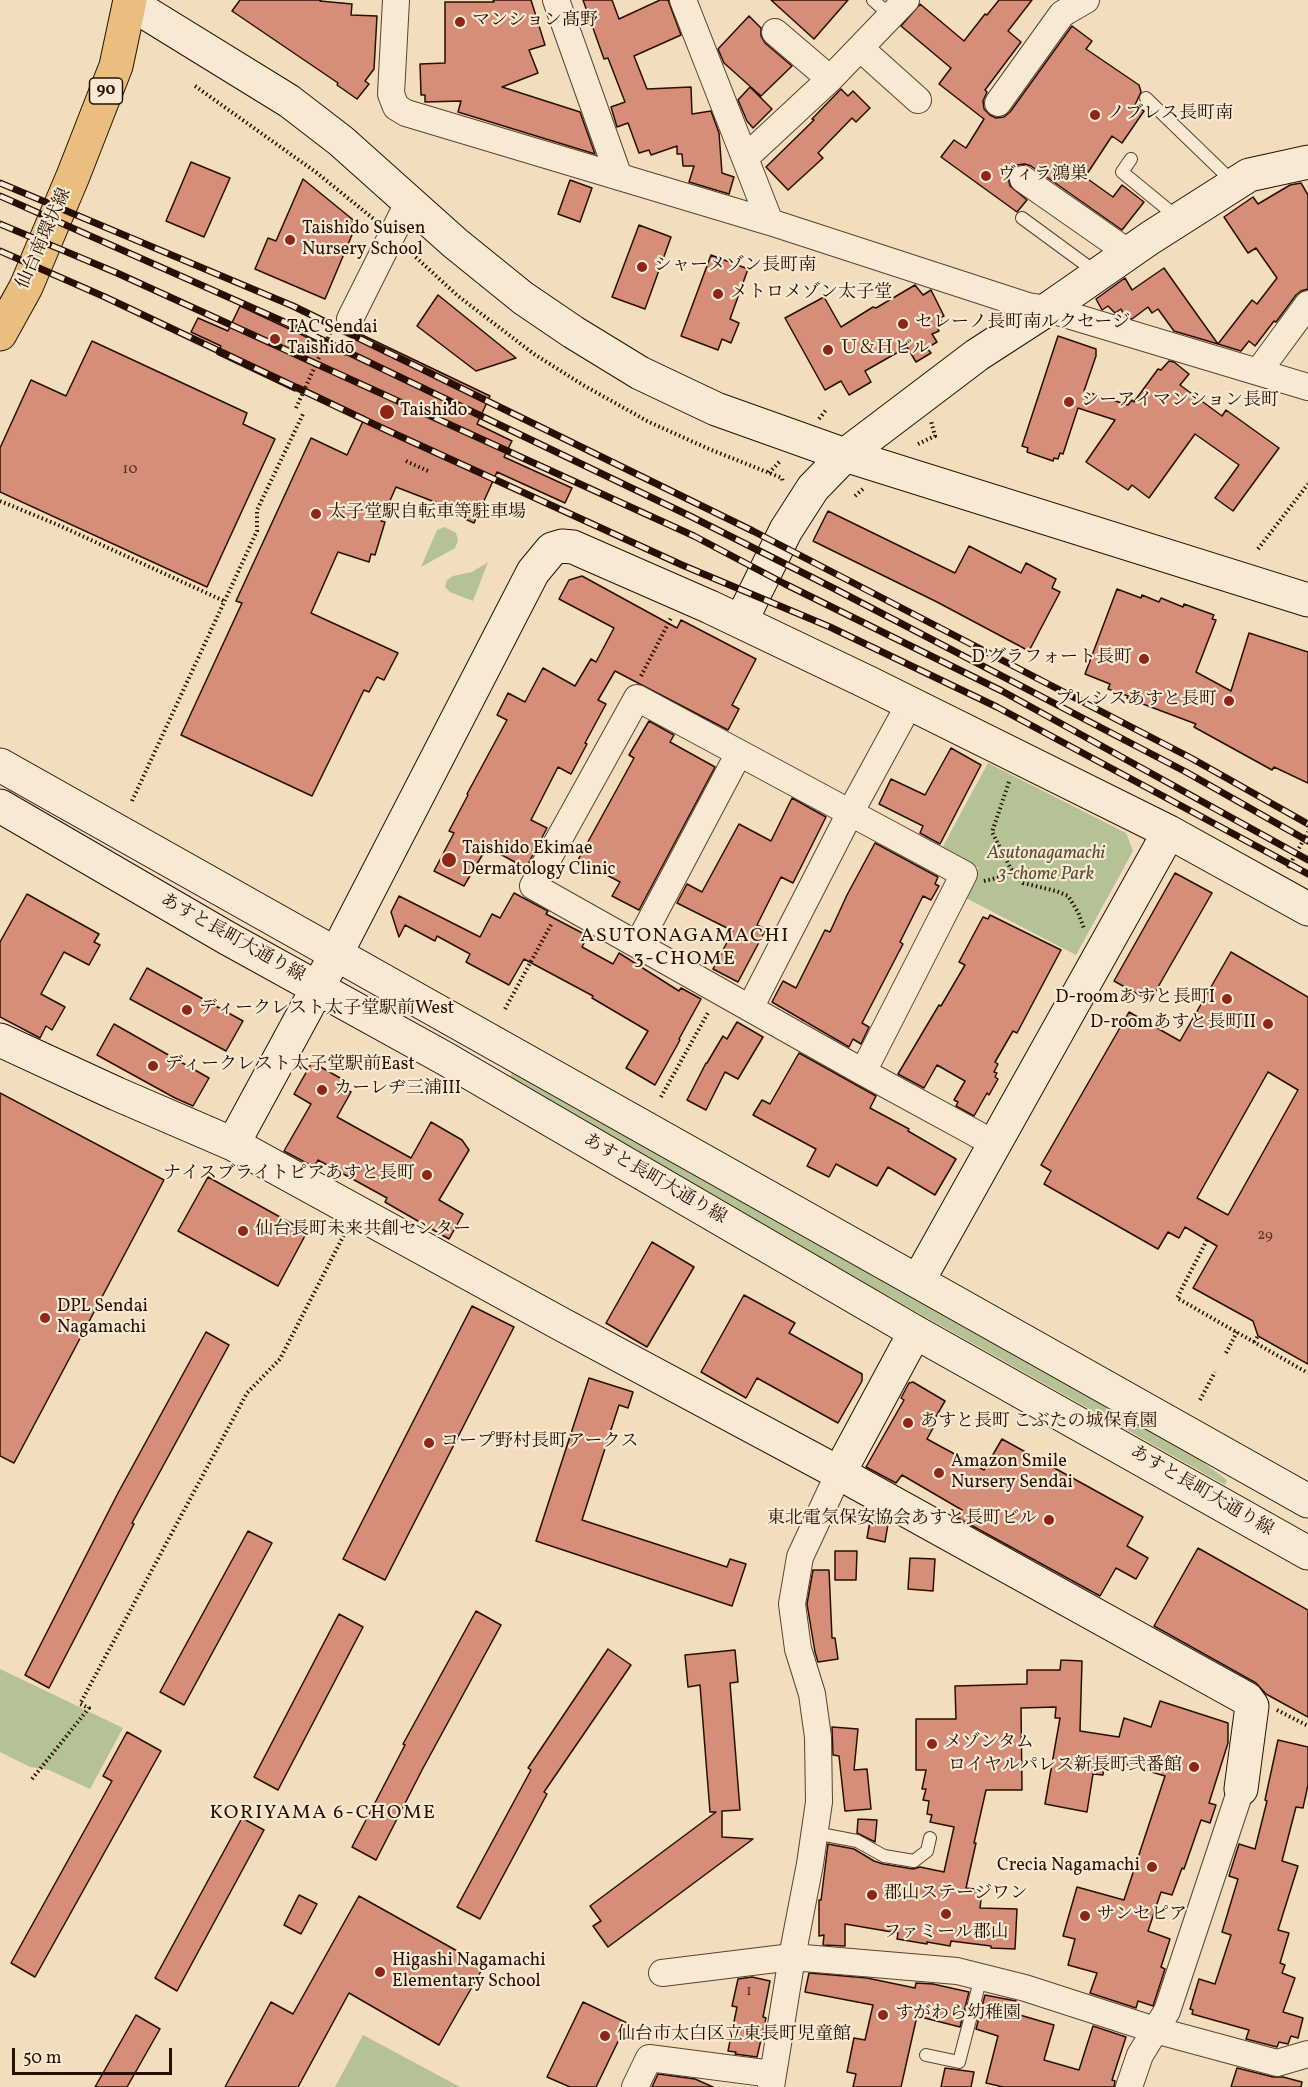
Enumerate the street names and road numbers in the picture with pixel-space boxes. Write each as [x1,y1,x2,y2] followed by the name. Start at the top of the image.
[90,78,122,104] road number: 90
[13,185,77,293] street label: 仙台南環状線
[156,890,308,988] street label: あすと長町大通り線
[578,1130,730,1230] street label: あすと長町大通り線
[1125,1442,1277,1542] street label: あすと長町大通り線

